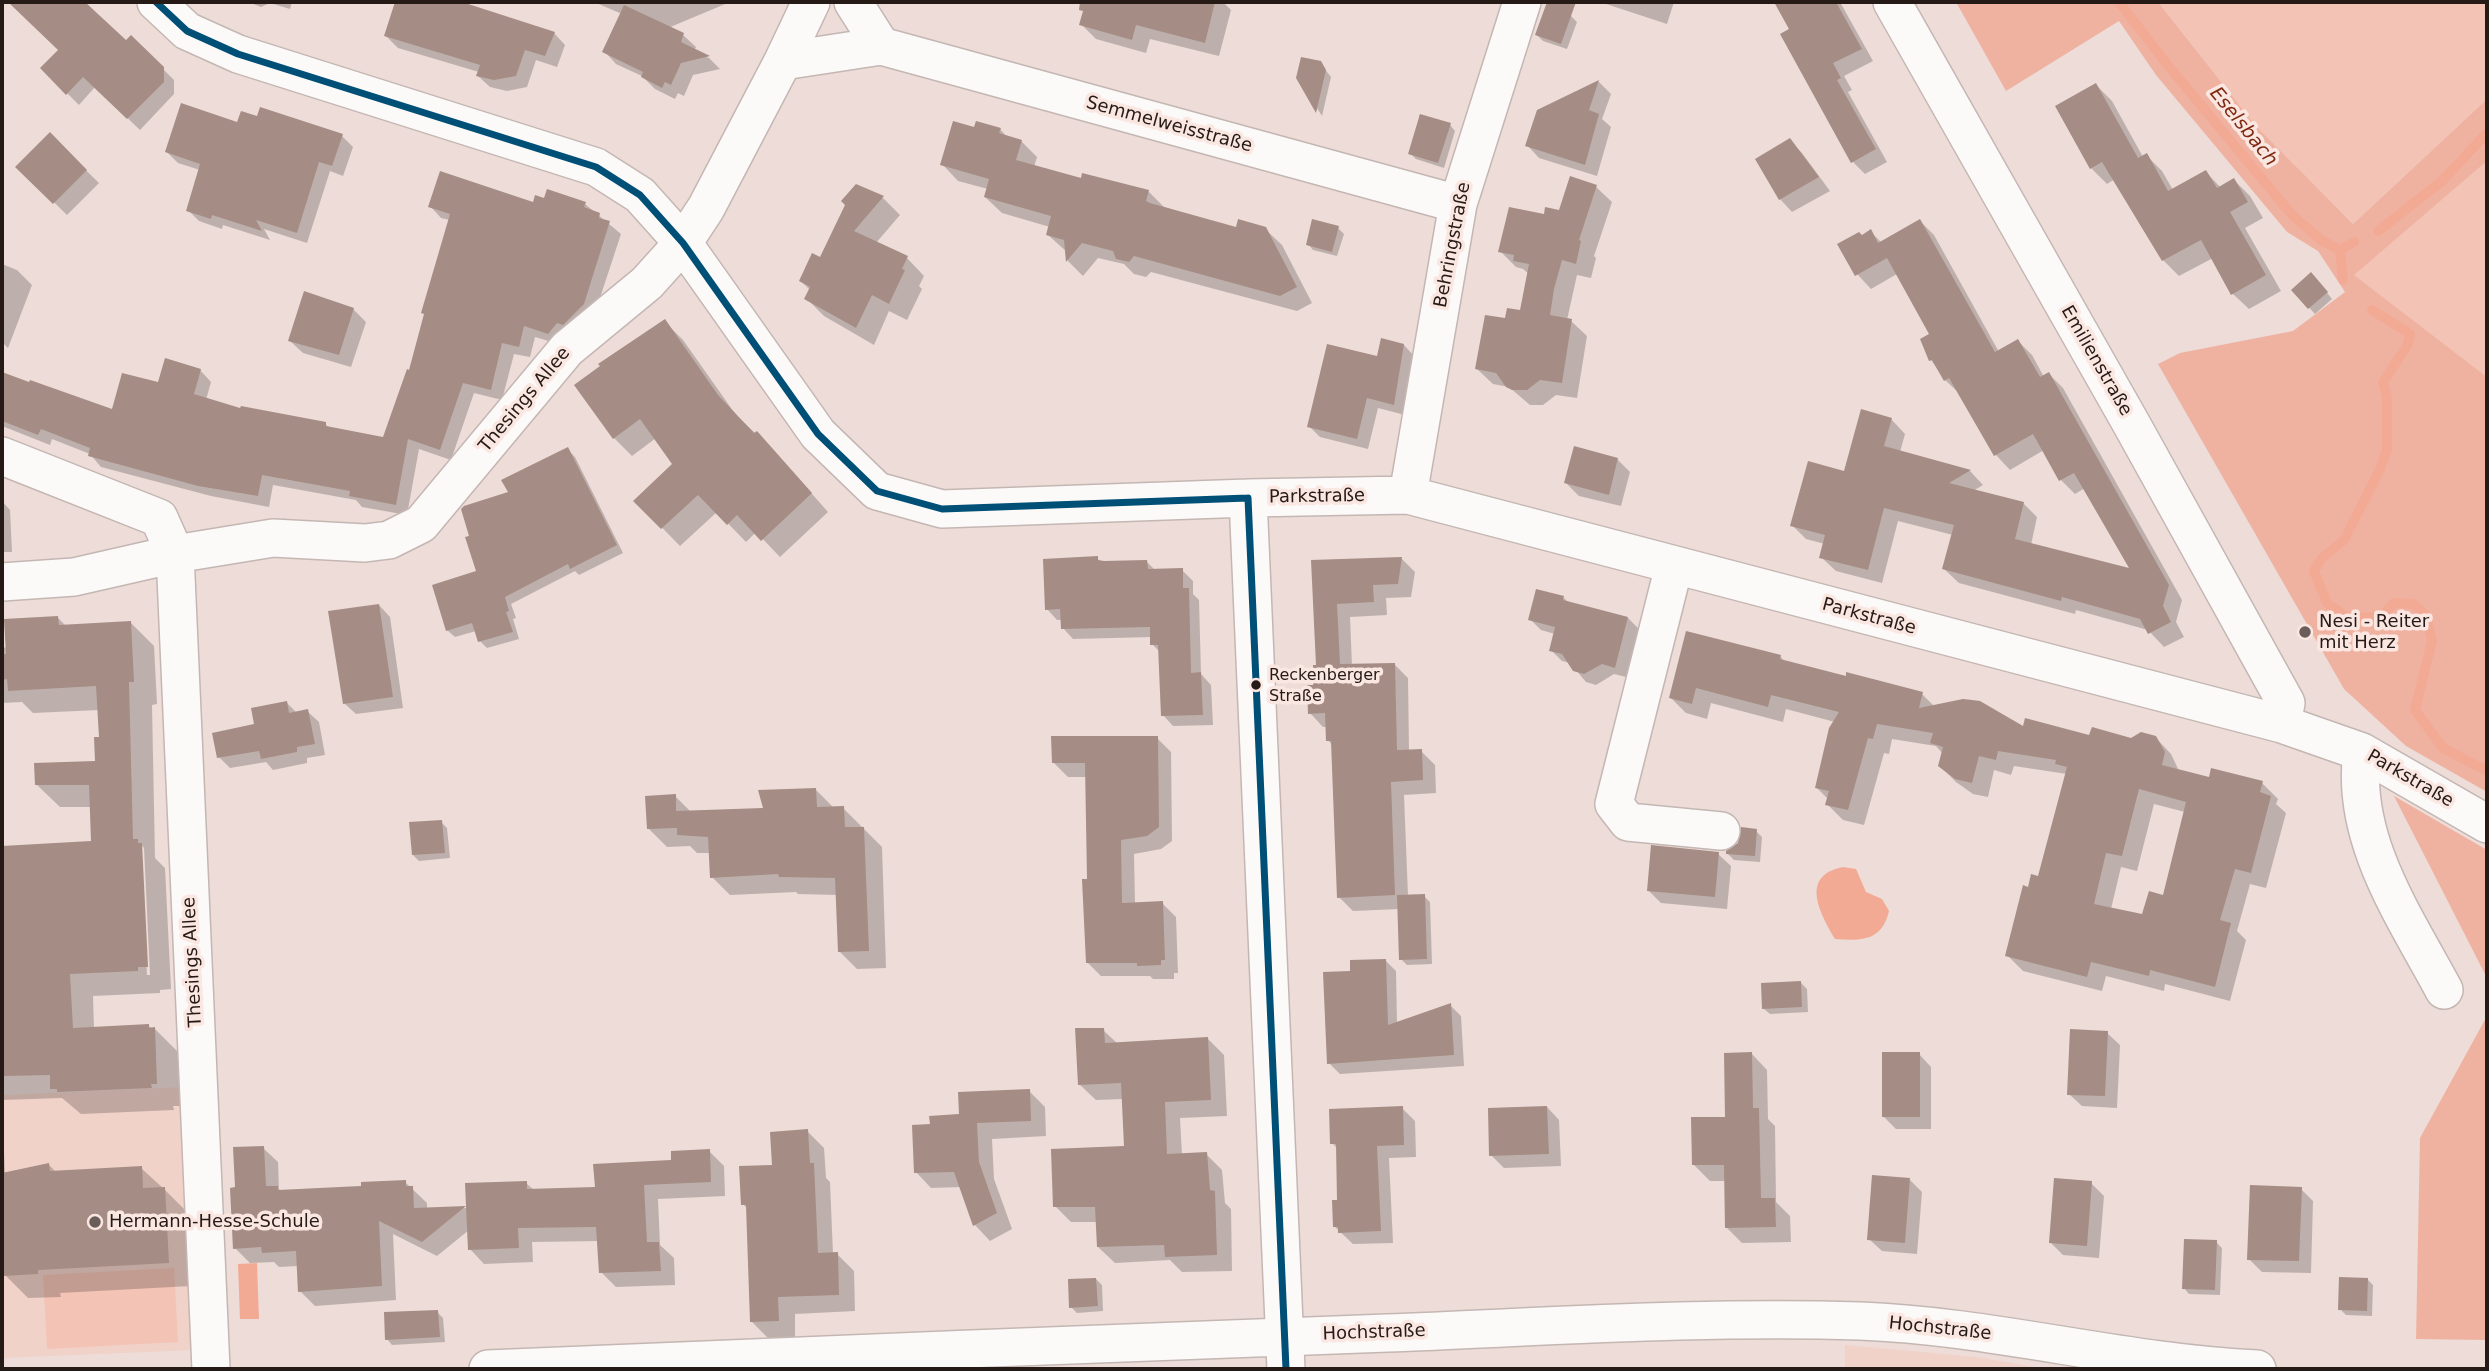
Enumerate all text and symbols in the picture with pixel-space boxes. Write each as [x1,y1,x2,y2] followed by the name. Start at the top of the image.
[2204,83,2282,171] water label: Eselsbach
[1084,92,1254,158] street label: Semmelweisstraße
[1430,180,1476,310] street label: Behringstraße
[2056,302,2136,420] street label: Emilienstraße
[475,343,575,457] street label: Thesings Allee
[1269,485,1365,509] street label: Parkstraße
[1820,594,1918,640] street label: Parkstraße
[2319,611,2429,654] place label: Nesi - Reiter mit Herz
[2297,624,2313,640] marker: Nesi - Reiter mit Herz
[1269,666,1380,704] place label: Reckenberger Straße
[1249,678,1263,692] marker: Reckenberger Straße
[2363,746,2457,812] street label: Parkstraße
[179,896,207,1028] street label: Thesings Allee
[109,1211,320,1233] place label: Hermann-Hesse-Schule
[87,1214,103,1230] marker: Hermann-Hesse-Schule
[1888,1313,1992,1345] street label: Hochstraße
[1322,1320,1426,1346] street label: Hochstraße

